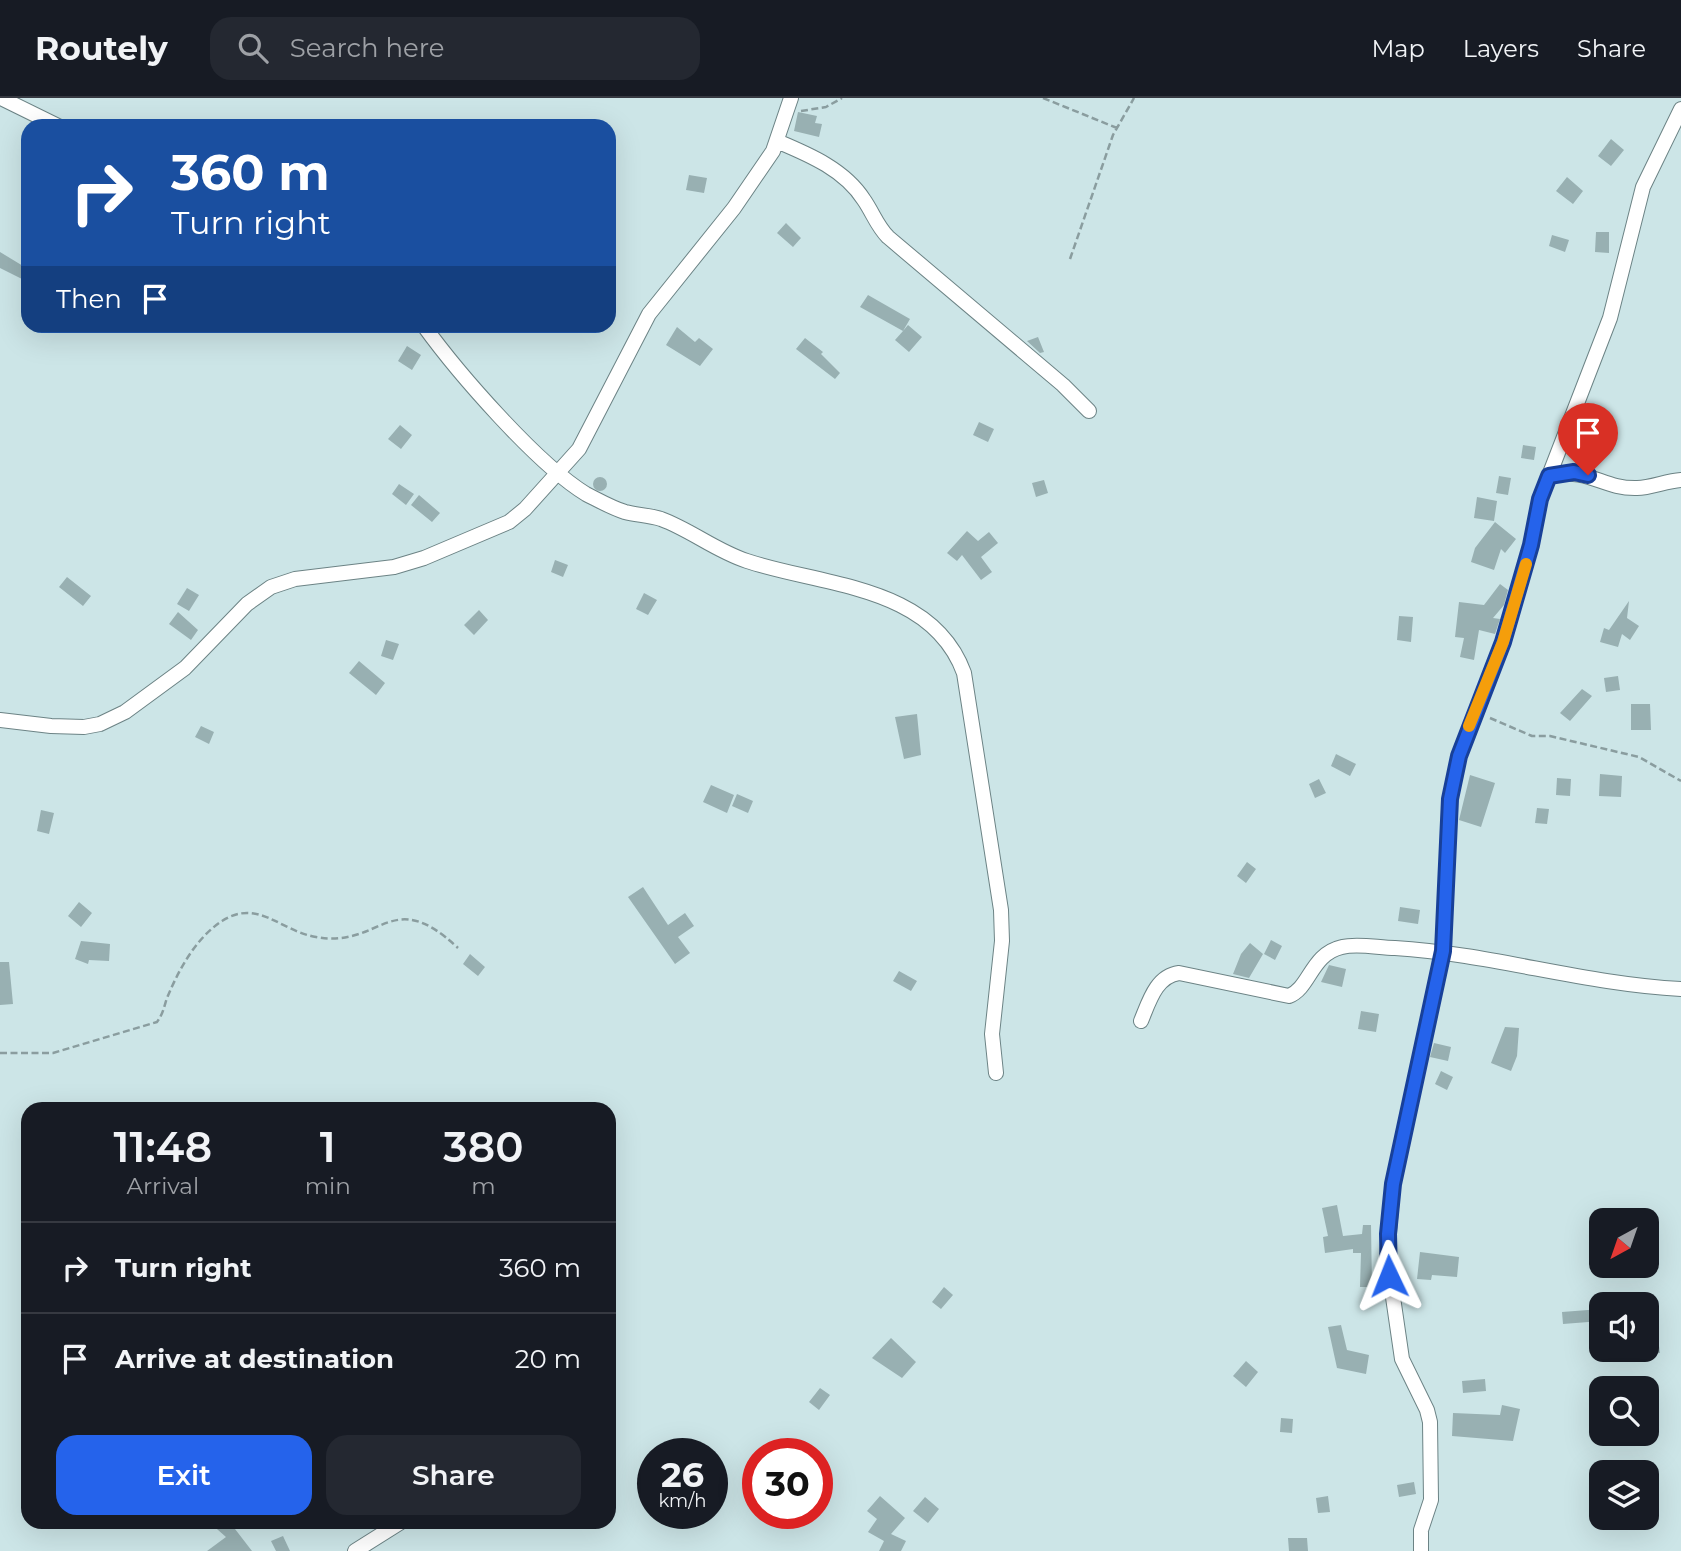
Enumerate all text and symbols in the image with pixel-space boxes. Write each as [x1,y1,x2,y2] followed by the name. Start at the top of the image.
[210,17,700,80] search box
[35,28,168,68] text: Routely
[234,29,272,67] icon: search
[290,32,445,64] text: Search here
[1371,34,1425,63] text: Map
[1463,34,1539,63] text: Layers
[1577,34,1646,63] text: Share
[171,143,330,202] text: 360 m
[56,147,147,238] icon: right
[171,203,331,242] text: Turn right
[136,280,174,318] icon: arrive
[56,283,122,315] text: Then
[1558,403,1618,475] pin
[1569,414,1607,452] icon: arrive
[114,1121,212,1173] text: 11:48
[320,1121,336,1173] text: 1
[443,1121,523,1173] text: 380
[127,1172,199,1200] text: Arrival
[305,1172,351,1200] text: min
[471,1172,496,1200] text: m
[1589,1208,1659,1278] north arrow
[1589,1208,1659,1530] map controls
[1352,1239,1426,1313] position arrow
[56,1249,94,1287] icon: right
[115,1252,251,1284] text: Turn right
[499,1252,581,1284] text: 360 m
[1589,1292,1659,1362] button: sound
[56,1340,94,1378] icon: arrive
[115,1343,394,1375] text: Arrive at destination
[515,1343,581,1375] text: 20 m
[1589,1376,1659,1446] button: search
[56,1435,312,1515] button: Exit
[326,1435,581,1515] button: Share
[742,1438,833,1529] speed limit sign: 30
[661,1453,704,1496] text: 26
[1589,1460,1659,1530] button: layers
[658,1490,707,1512] text: km/h

